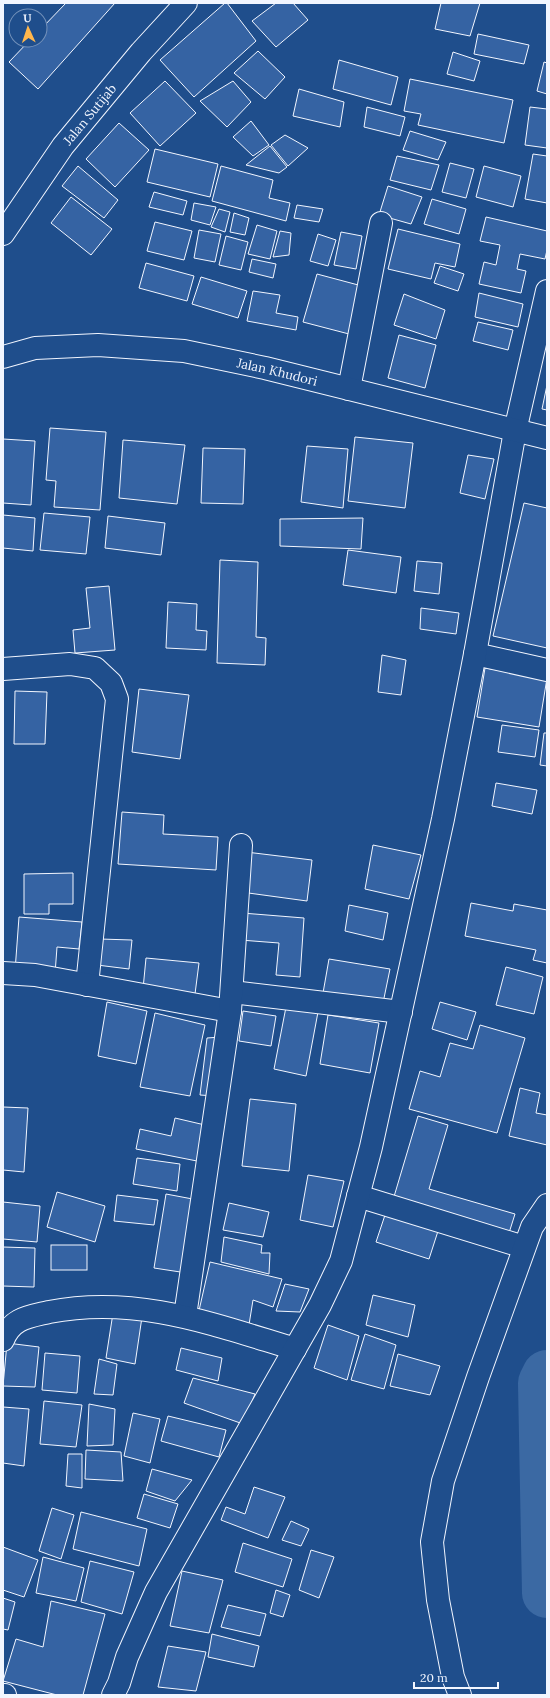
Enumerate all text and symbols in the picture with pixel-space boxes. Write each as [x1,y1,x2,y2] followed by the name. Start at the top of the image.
[8,8,48,48] north arrow
[23,11,33,25] text: U
[59,80,120,149] street label: Jalan Sutijab
[235,354,320,389] street label: Jalan Khudori
[414,1664,498,1690] scale bar
[420,1670,448,1685] text: 20 m

